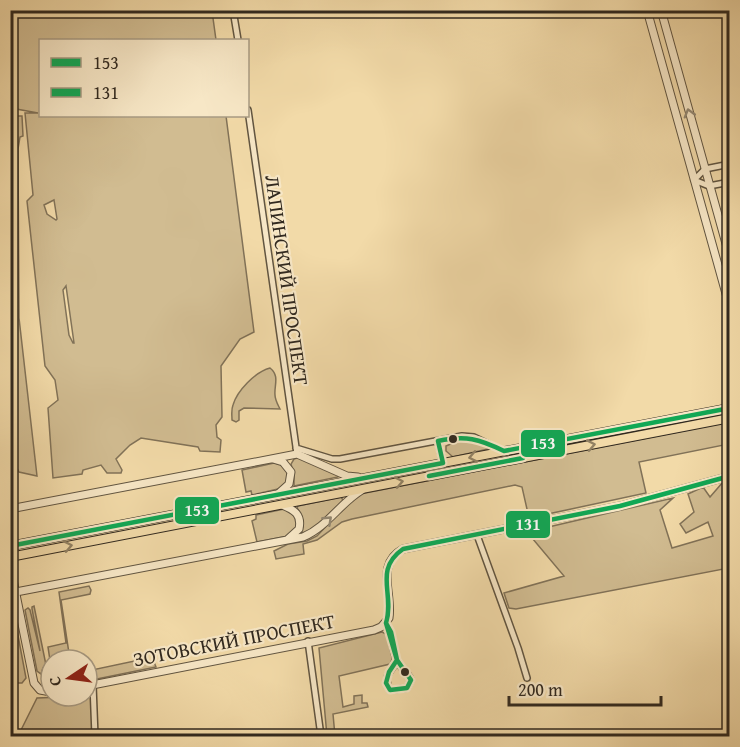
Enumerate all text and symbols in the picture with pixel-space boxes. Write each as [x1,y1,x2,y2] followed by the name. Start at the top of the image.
[39,39,249,117] legend
[93,49,119,76] text: 153
[93,79,119,106] text: 131
[684,108,696,119] one-way arrow
[258,173,317,387] street label: ЛАПИНСКИЙ ПРОСПЕКТ
[520,429,566,458] line badge: 153
[531,431,555,455] text: 153
[447,433,459,445] unlabelled marker
[586,439,596,452] one-way arrow
[469,450,479,463] one-way arrow
[394,476,404,489] one-way arrow
[174,496,220,525] line badge: 153
[185,498,209,522] text: 153
[505,510,551,539] line badge: 131
[516,512,540,536] text: 131
[321,516,331,527] one-way arrow
[63,540,73,553] one-way arrow
[131,606,337,673] street label: ЗОТОВСКИЙ ПРОСПЕКТ
[39,648,99,708] north arrow
[399,666,411,678] unlabelled marker
[509,669,660,707] scale bar
[42,674,67,688] text: С
[518,676,563,703] text: 200 m

